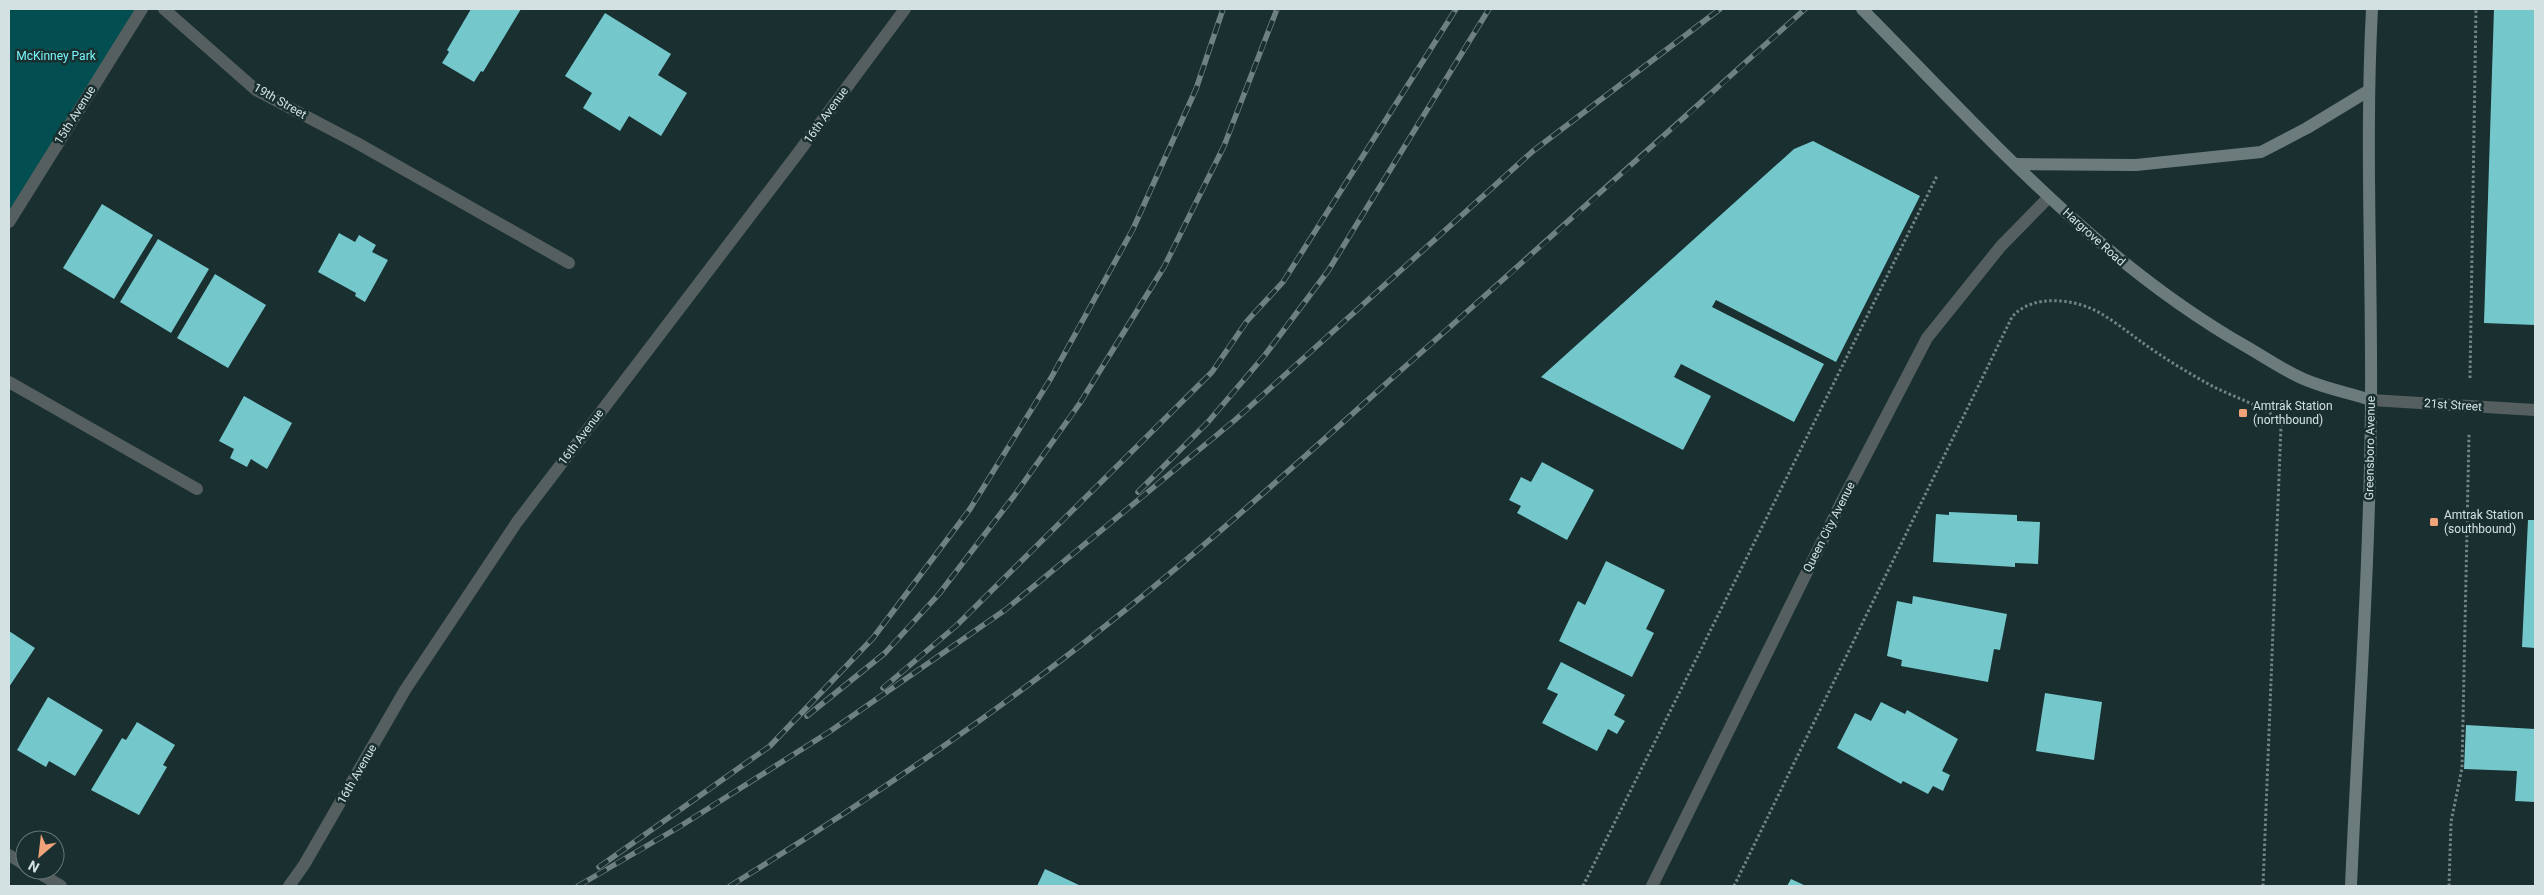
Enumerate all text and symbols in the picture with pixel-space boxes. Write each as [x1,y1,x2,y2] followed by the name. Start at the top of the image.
[16,49,97,63] park label: McKinney Park
[251,80,309,122] street label: 19th Street
[52,83,98,147] street label: 15th Avenue
[801,84,851,146] street label: 16th Avenue
[2060,205,2128,269] street label: Hargrove Road
[2362,396,2378,500] street label: Greensboro Avenue
[2423,396,2483,414] street label: 21st Street
[2253,399,2333,427] place label: Amtrak Station (northbound)
[555,406,607,468] street label: 16th Avenue
[2237,407,2249,419] marker: Amtrak Station (northbound)
[1800,479,1858,575] street label: Queen City Avenue
[2444,508,2524,536] place label: Amtrak Station (southbound)
[2428,516,2440,528] marker: Amtrak Station (southbound)
[334,742,380,806] street label: 16th Avenue
[15,830,65,880] north arrow
[26,857,42,876] text: N

